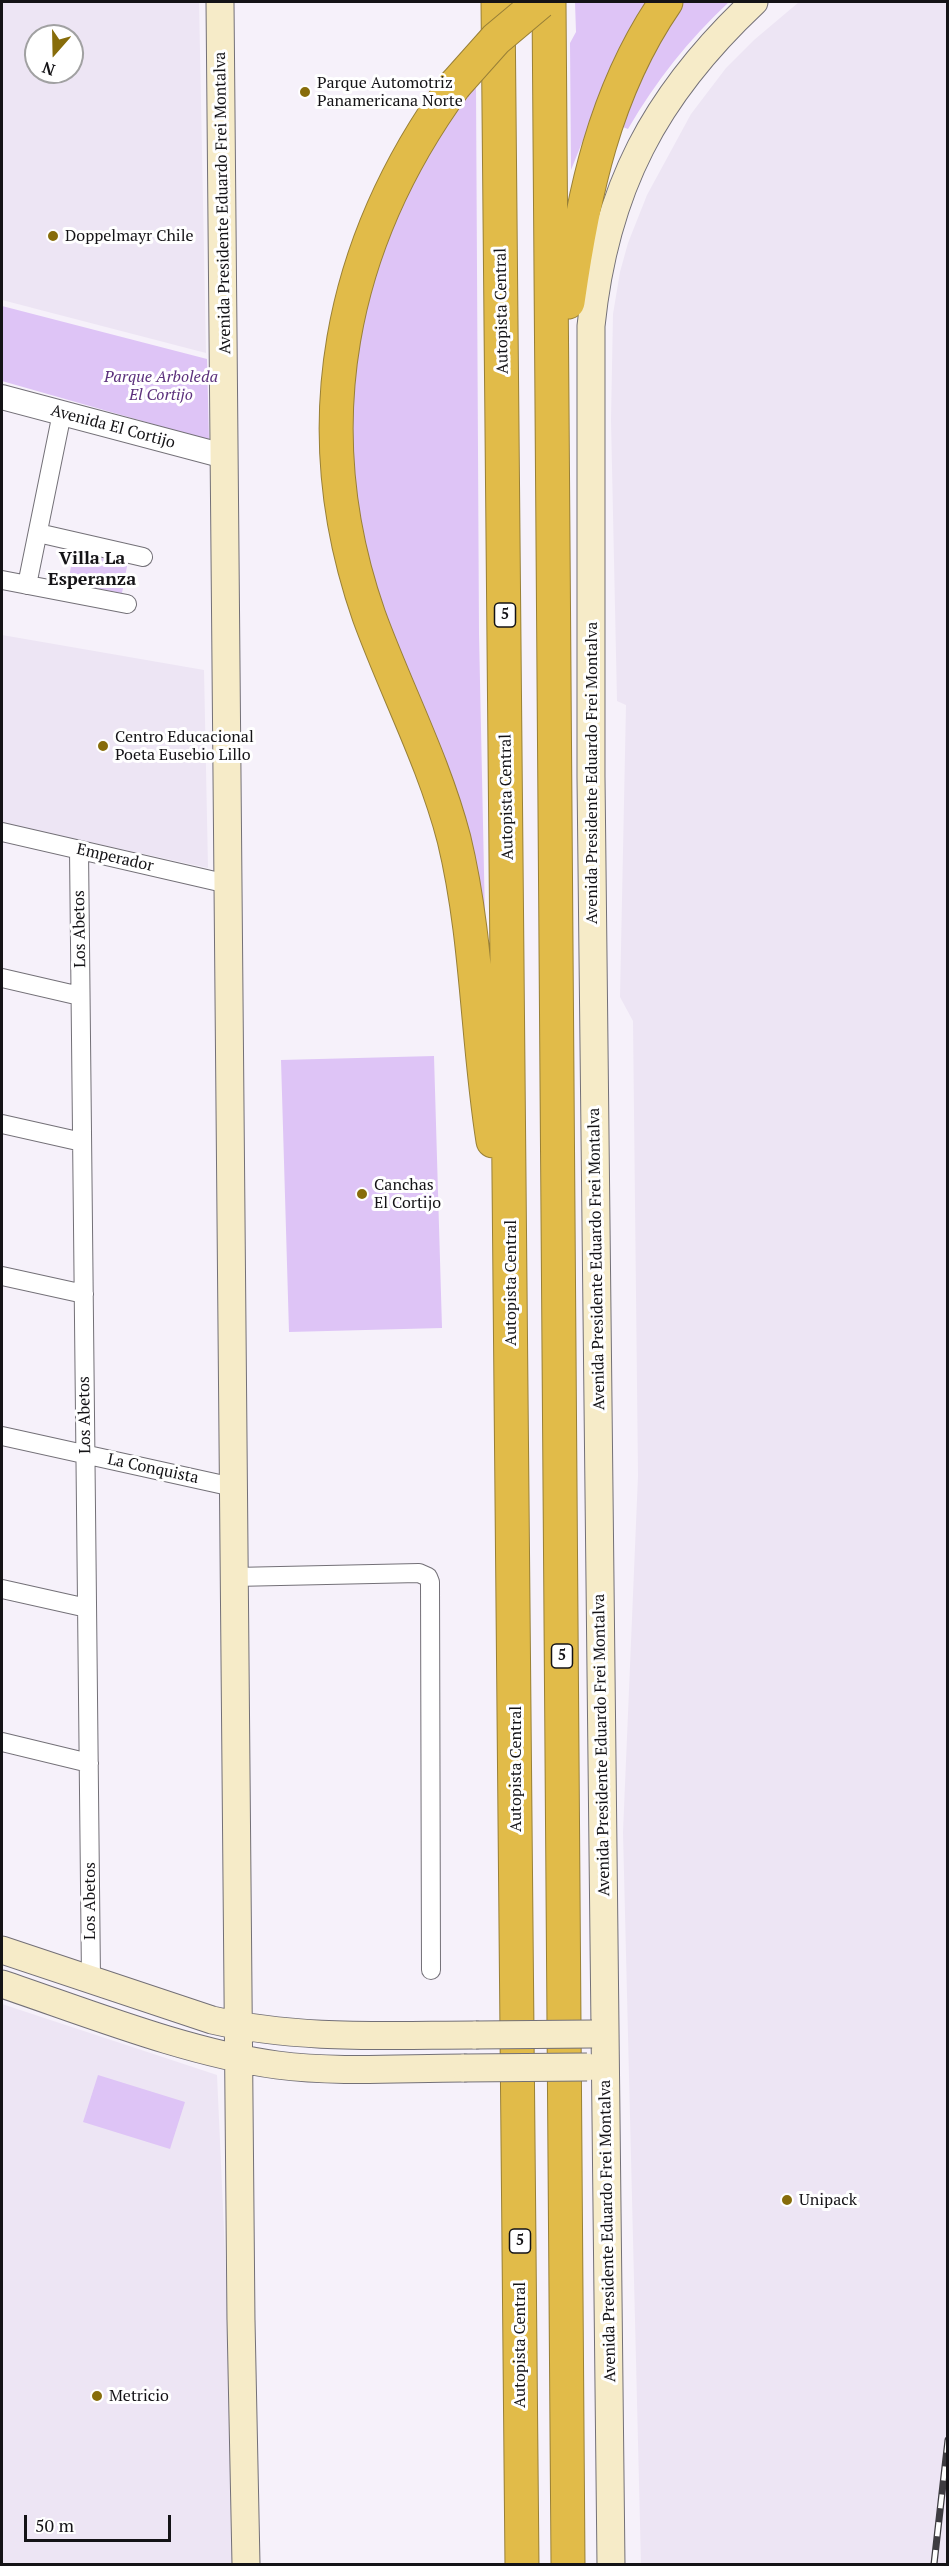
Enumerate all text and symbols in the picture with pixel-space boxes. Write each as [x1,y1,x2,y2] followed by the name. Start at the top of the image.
[24,24,84,84] north arrow
[211,52,235,354] street label: Avenida Presidente Eduardo Frei Montalva
[39,57,58,81] text: N
[317,73,463,111] place label: Parque Automotriz Panamericana Norte
[298,85,312,99] marker: Parque Automotriz Panamericana Norte
[65,226,194,246] place label: Doppelmayr Chile
[46,229,60,243] marker: Doppelmayr Chile
[491,248,513,374] street label: Autopista Central
[104,367,218,405] park label: Parque Arboleda El Cortijo
[49,401,177,453] street label: Avenida El Cortijo
[48,548,136,590] district label: Villa La Esperanza
[494,603,516,627] road number: 5
[582,622,602,924] street label: Avenida Presidente Eduardo Frei Montalva
[115,727,254,765] place label: Centro Educacional Poeta Eusebio Lillo
[496,734,518,860] street label: Autopista Central
[96,739,110,753] marker: Centro Educacional Poeta Eusebio Lillo
[75,840,155,876] street label: Emperador
[70,890,90,968] street label: Los Abetos
[585,1108,609,1410] street label: Avenida Presidente Eduardo Frei Montalva
[374,1175,441,1213] place label: Canchas El Cortijo
[355,1187,369,1201] marker: Canchas El Cortijo
[501,1220,521,1346] street label: Autopista Central
[75,1376,95,1454] street label: Los Abetos
[106,1450,200,1488] street label: La Conquista
[590,1594,614,1896] street label: Avenida Presidente Eduardo Frei Montalva
[552,1644,572,1668] road number: 5
[506,1706,526,1832] street label: Autopista Central
[80,1862,100,1940] street label: Los Abetos
[596,2080,620,2382] street label: Avenida Presidente Eduardo Frei Montalva
[799,2190,857,2210] place label: Unipack
[780,2193,794,2207] marker: Unipack
[510,2229,530,2253] road number: 5
[510,2282,530,2408] street label: Autopista Central
[109,2386,169,2406] place label: Metricio
[90,2389,104,2403] marker: Metricio
[27,2503,174,2541] scale bar
[35,2513,74,2537] text: 50 m

